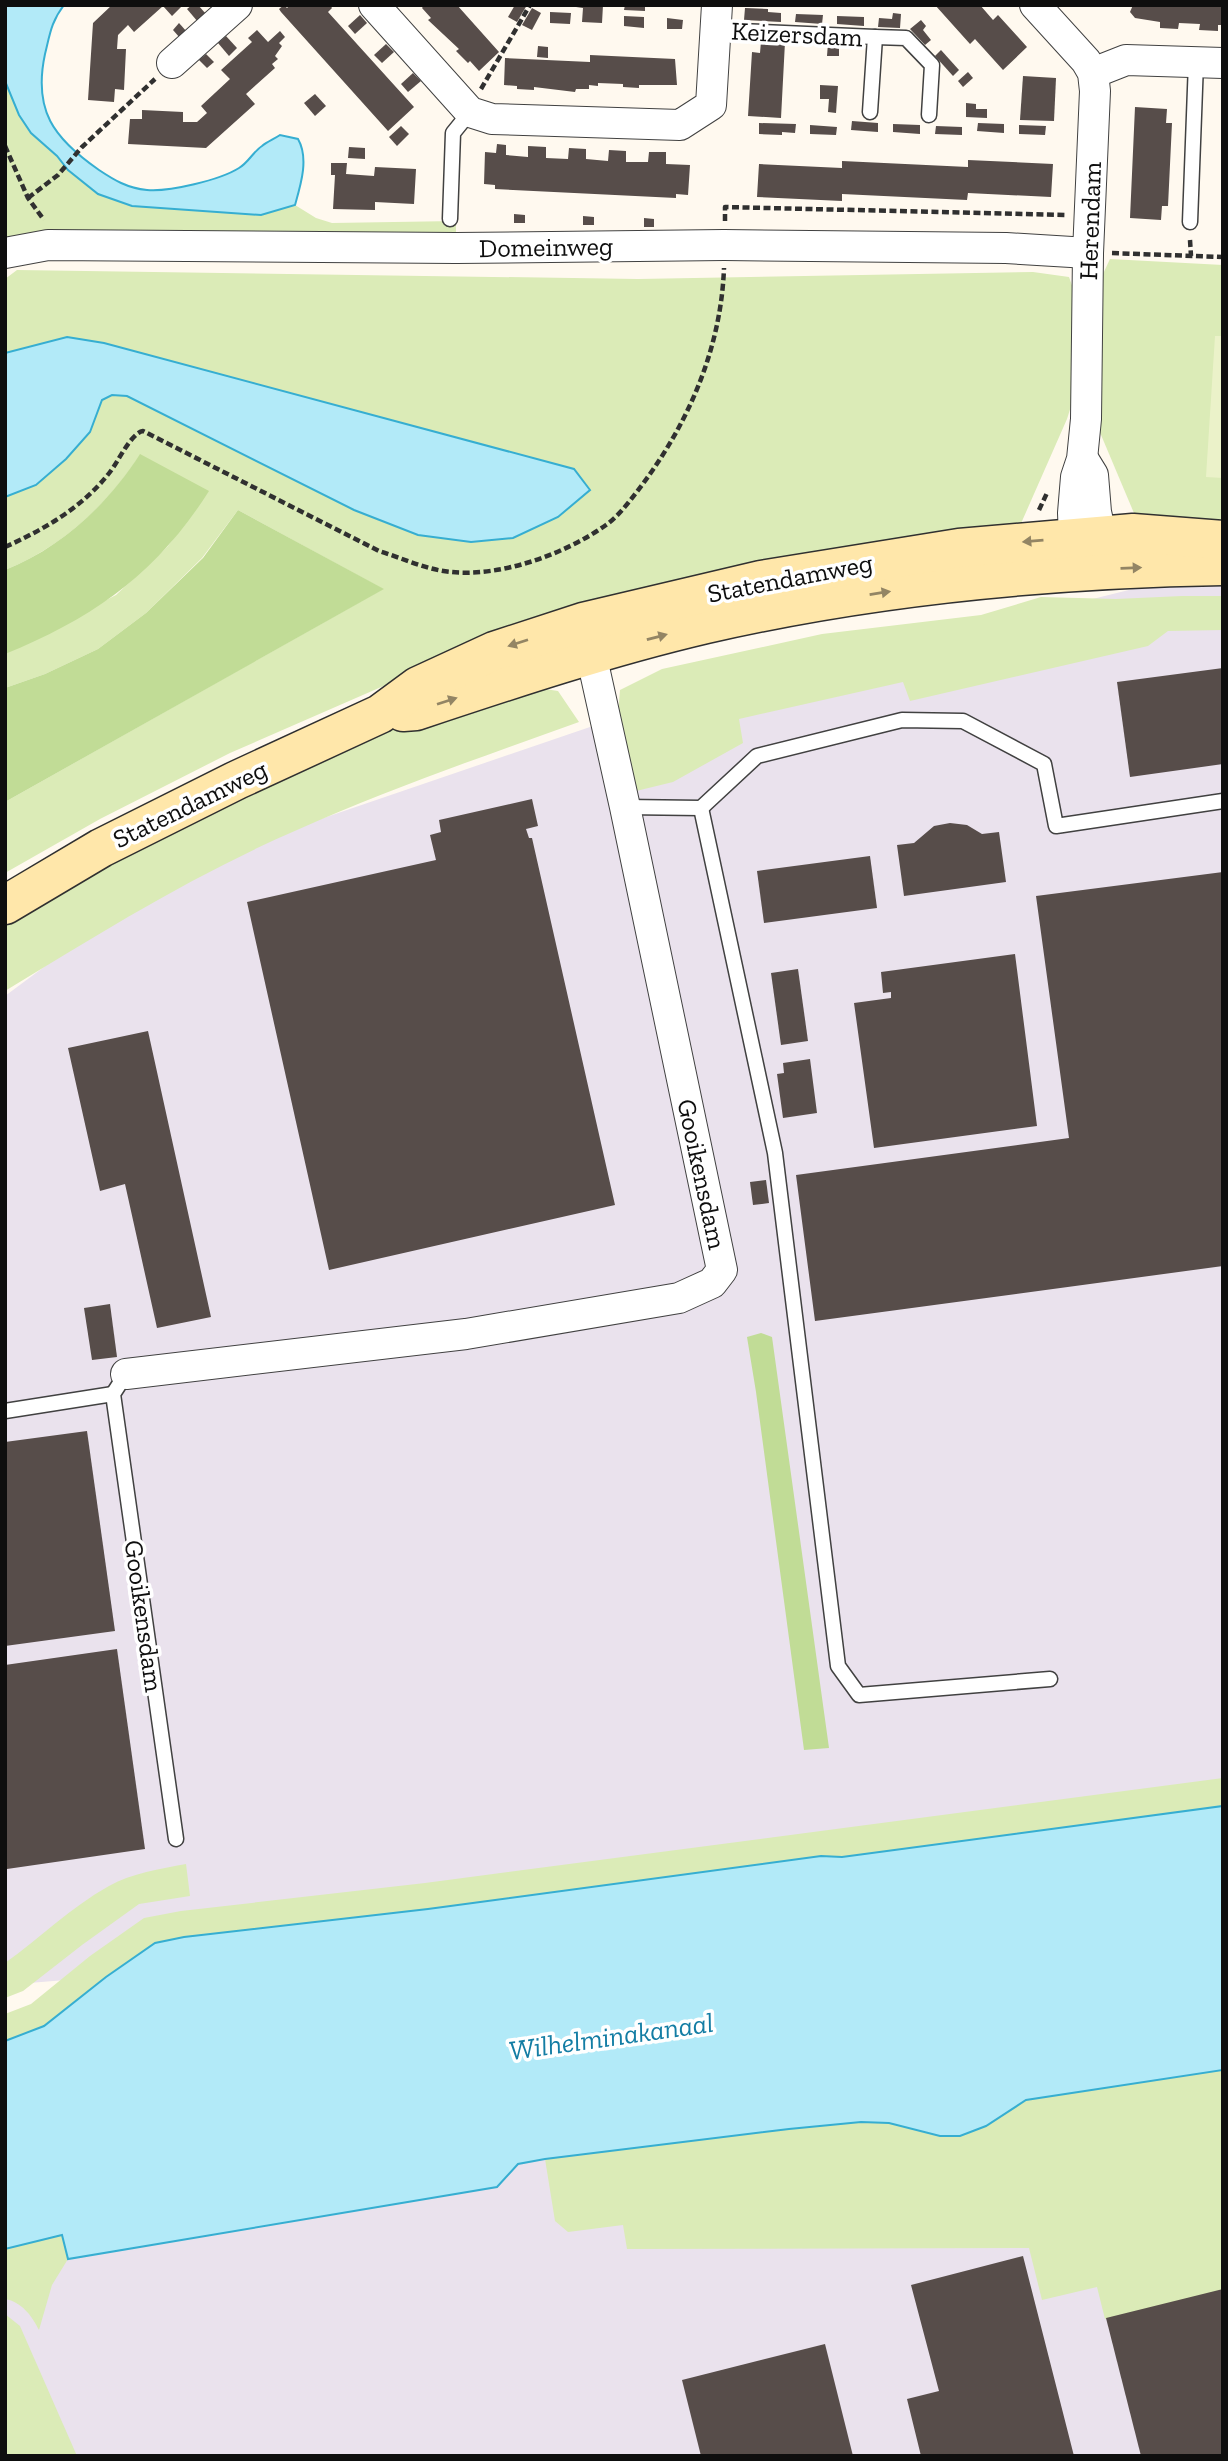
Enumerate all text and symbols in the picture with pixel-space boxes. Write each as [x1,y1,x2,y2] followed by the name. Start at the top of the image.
[730,15,864,53] street label: Keizersdam
[1072,161,1108,281] street label: Herendam
[479,230,613,264] street label: Domeinweg
[1021,535,1043,546] one-way arrow
[705,546,875,610] street label: Statendamweg
[1120,562,1142,573] one-way arrow
[869,587,891,598] one-way arrow
[646,631,668,642] one-way arrow
[508,638,529,648] one-way arrow
[437,695,458,706] one-way arrow
[108,753,272,855] street label: Statendamweg
[670,1096,734,1253] street label: Gooikensdam
[118,1538,171,1694] street label: Gooikensdam
[507,2006,715,2067] water label: Wilhelminakanaal

